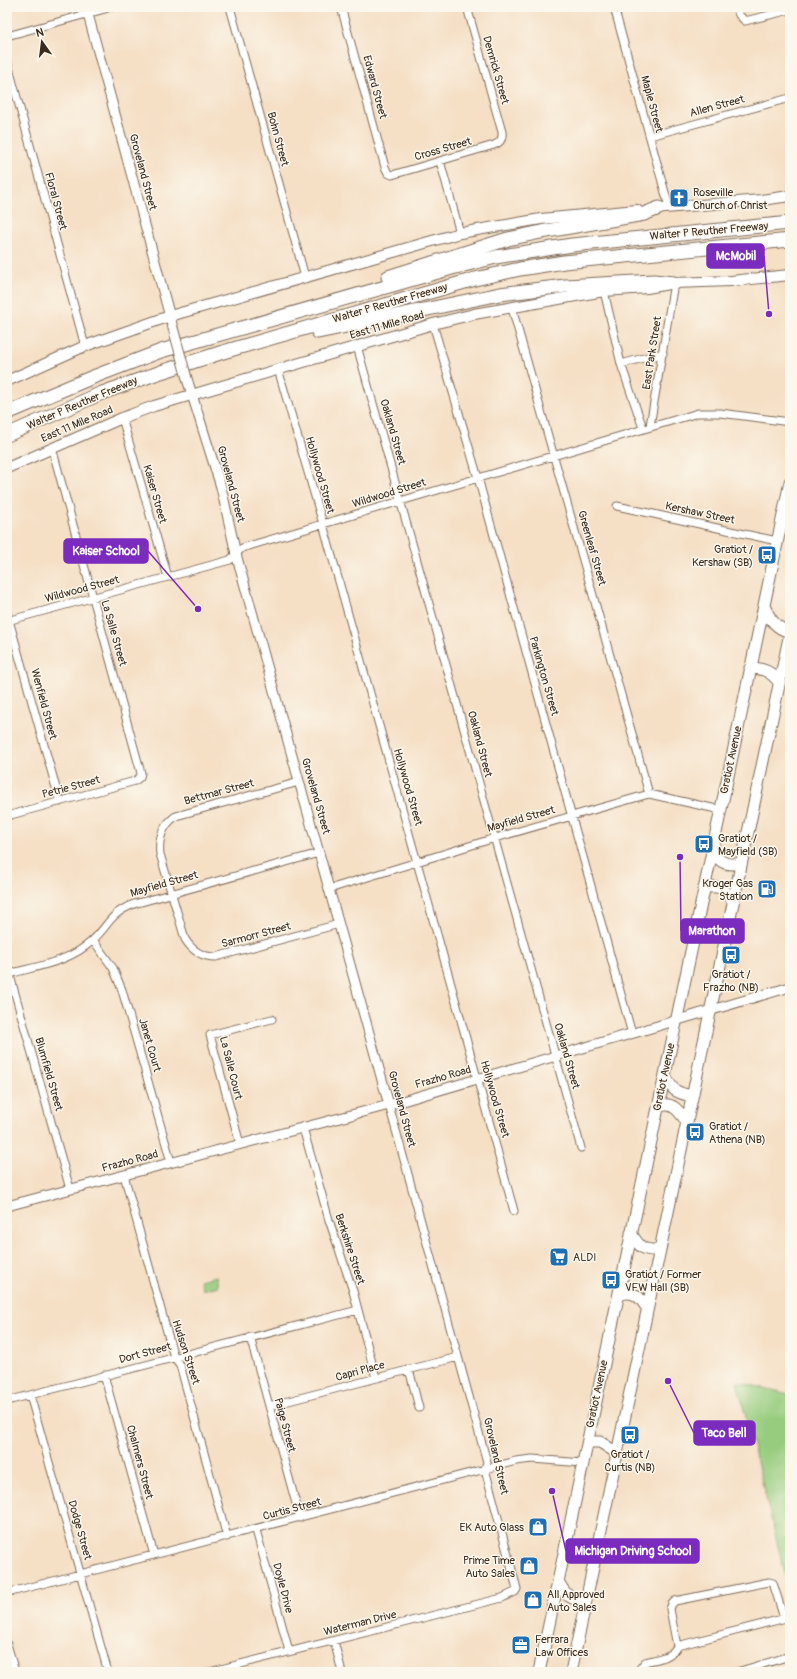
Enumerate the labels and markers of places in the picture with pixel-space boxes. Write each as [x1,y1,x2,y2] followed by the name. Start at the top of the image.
[693,186,768,212] place label: Roseville Church of Christ
[668,187,690,209] church icon: Roseville Church of Christ
[707,244,764,268] callout: McMobil
[64,539,148,563] callout: Kaiser School
[692,543,753,569] place label: Gratiot / Kershaw (SB)
[756,544,778,566] bus stop icon: Gratiot / Kershaw (SB)
[718,832,778,858] place label: Gratiot / Mayfield (SB)
[693,833,715,855] bus stop icon: Gratiot / Mayfield (SB)
[702,877,753,903] place label: Kroger Gas Station
[756,878,778,900] fuel station icon: Kroger Gas Station
[681,919,744,943] callout: Marathon
[720,944,742,966] bus stop icon: Gratiot / Frazho (NB)
[703,968,759,994] place label: Gratiot / Frazho (NB)
[709,1120,766,1146] place label: Gratiot / Athena (NB)
[684,1121,706,1143] bus stop icon: Gratiot / Athena (NB)
[548,1246,570,1268] supermarket icon: ALDI
[573,1251,596,1264] place label: ALDI
[625,1268,702,1294] place label: Gratiot / Former VFW Hall (SB)
[600,1269,622,1291] bus stop icon: Gratiot / Former VFW Hall (SB)
[694,1421,755,1445] callout: Taco Bell
[619,1424,641,1446] bus stop icon: Gratiot / Curtis (NB)
[605,1448,655,1474] place label: Gratiot / Curtis (NB)
[527,1516,549,1538] shop icon: EK Auto Glass
[460,1521,524,1534] place label: EK Auto Glass
[566,1539,699,1563] callout: Michigan Driving School
[463,1554,516,1580] place label: Prime Time Auto Sales
[518,1555,540,1577] shop icon: Prime Time Auto Sales
[547,1588,605,1614] place label: All Approved Auto Sales
[522,1589,544,1611] shop icon: All Approved Auto Sales
[535,1633,588,1659] place label: Ferrara Law Offices
[510,1634,532,1656] office icon: Ferrara Law Offices

